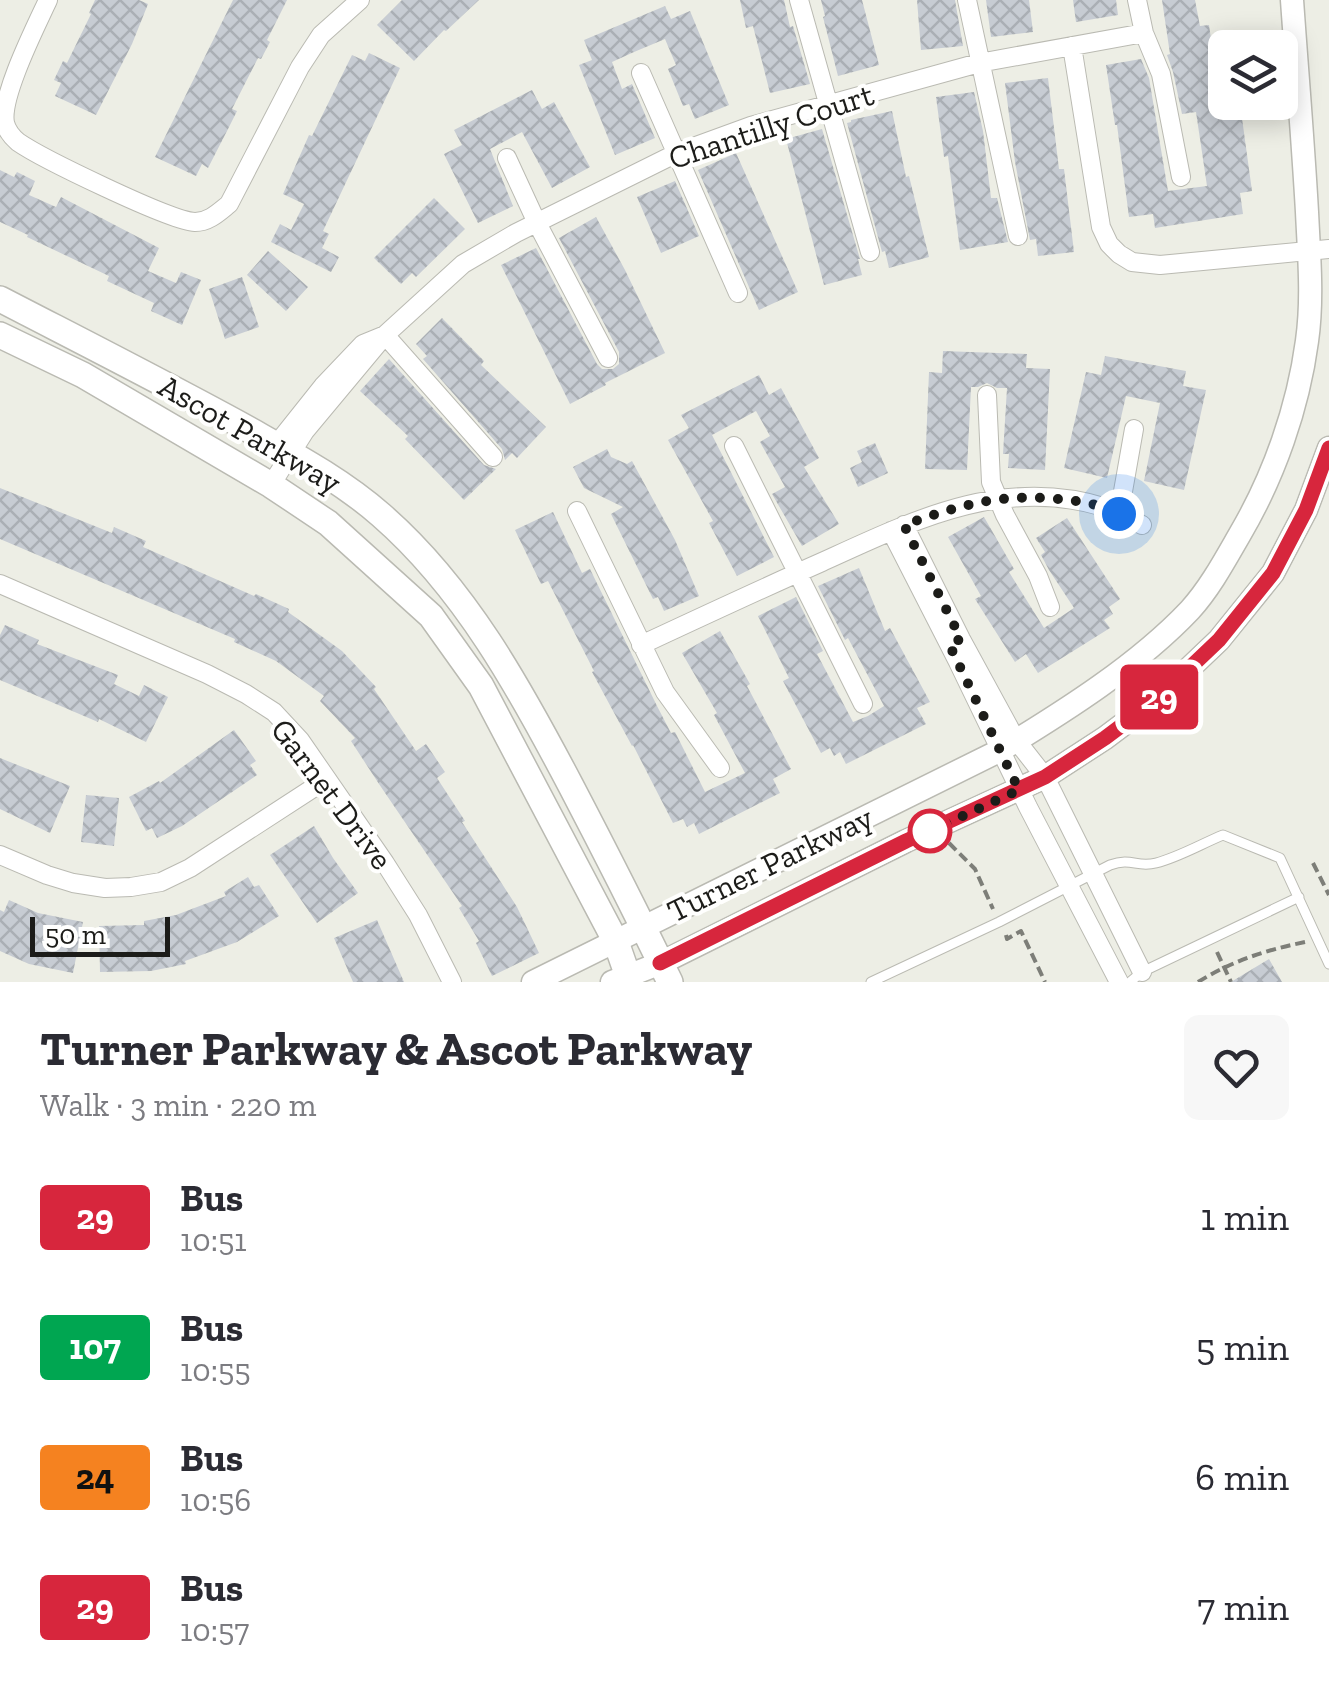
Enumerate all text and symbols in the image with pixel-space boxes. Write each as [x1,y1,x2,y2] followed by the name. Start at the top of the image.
[1208,30,1298,120] map controls
[1208,30,1298,120] button: layers
[664,75,878,177] street label: Chantilly Court
[152,366,349,502] street label: Ascot Parkway
[1094,489,1144,539] your location
[1114,664,1204,730] line badge: 29
[1140,676,1178,718] text: 29
[263,711,401,877] street label: Garnet Drive
[661,798,880,930] street label: Turner Parkway
[909,810,951,852] unlabelled marker
[30,912,170,956] scale bar
[45,918,106,951] text: 50 m
[1184,1015,1289,1120] button: heart
[40,1020,752,1077] text: Turner Parkway & Ascot Parkway
[40,1086,316,1124] text: Walk · 3 min · 220 m
[180,1175,243,1221] text: Bus
[1201,1194,1289,1240] text: 1 min
[76,1196,114,1238] text: 29
[180,1221,247,1259] text: 10:51
[180,1305,243,1351] text: Bus
[1196,1324,1289,1370] text: 5 min
[69,1326,121,1368] text: 107
[180,1351,251,1389] text: 10:55
[180,1435,243,1481] text: Bus
[1195,1454,1289,1500] text: 6 min
[76,1456,114,1498] text: 24
[180,1481,251,1519] text: 10:56
[180,1565,243,1611] text: Bus
[1197,1584,1289,1630] text: 7 min
[76,1586,114,1628] text: 29
[180,1611,249,1649] text: 10:57

